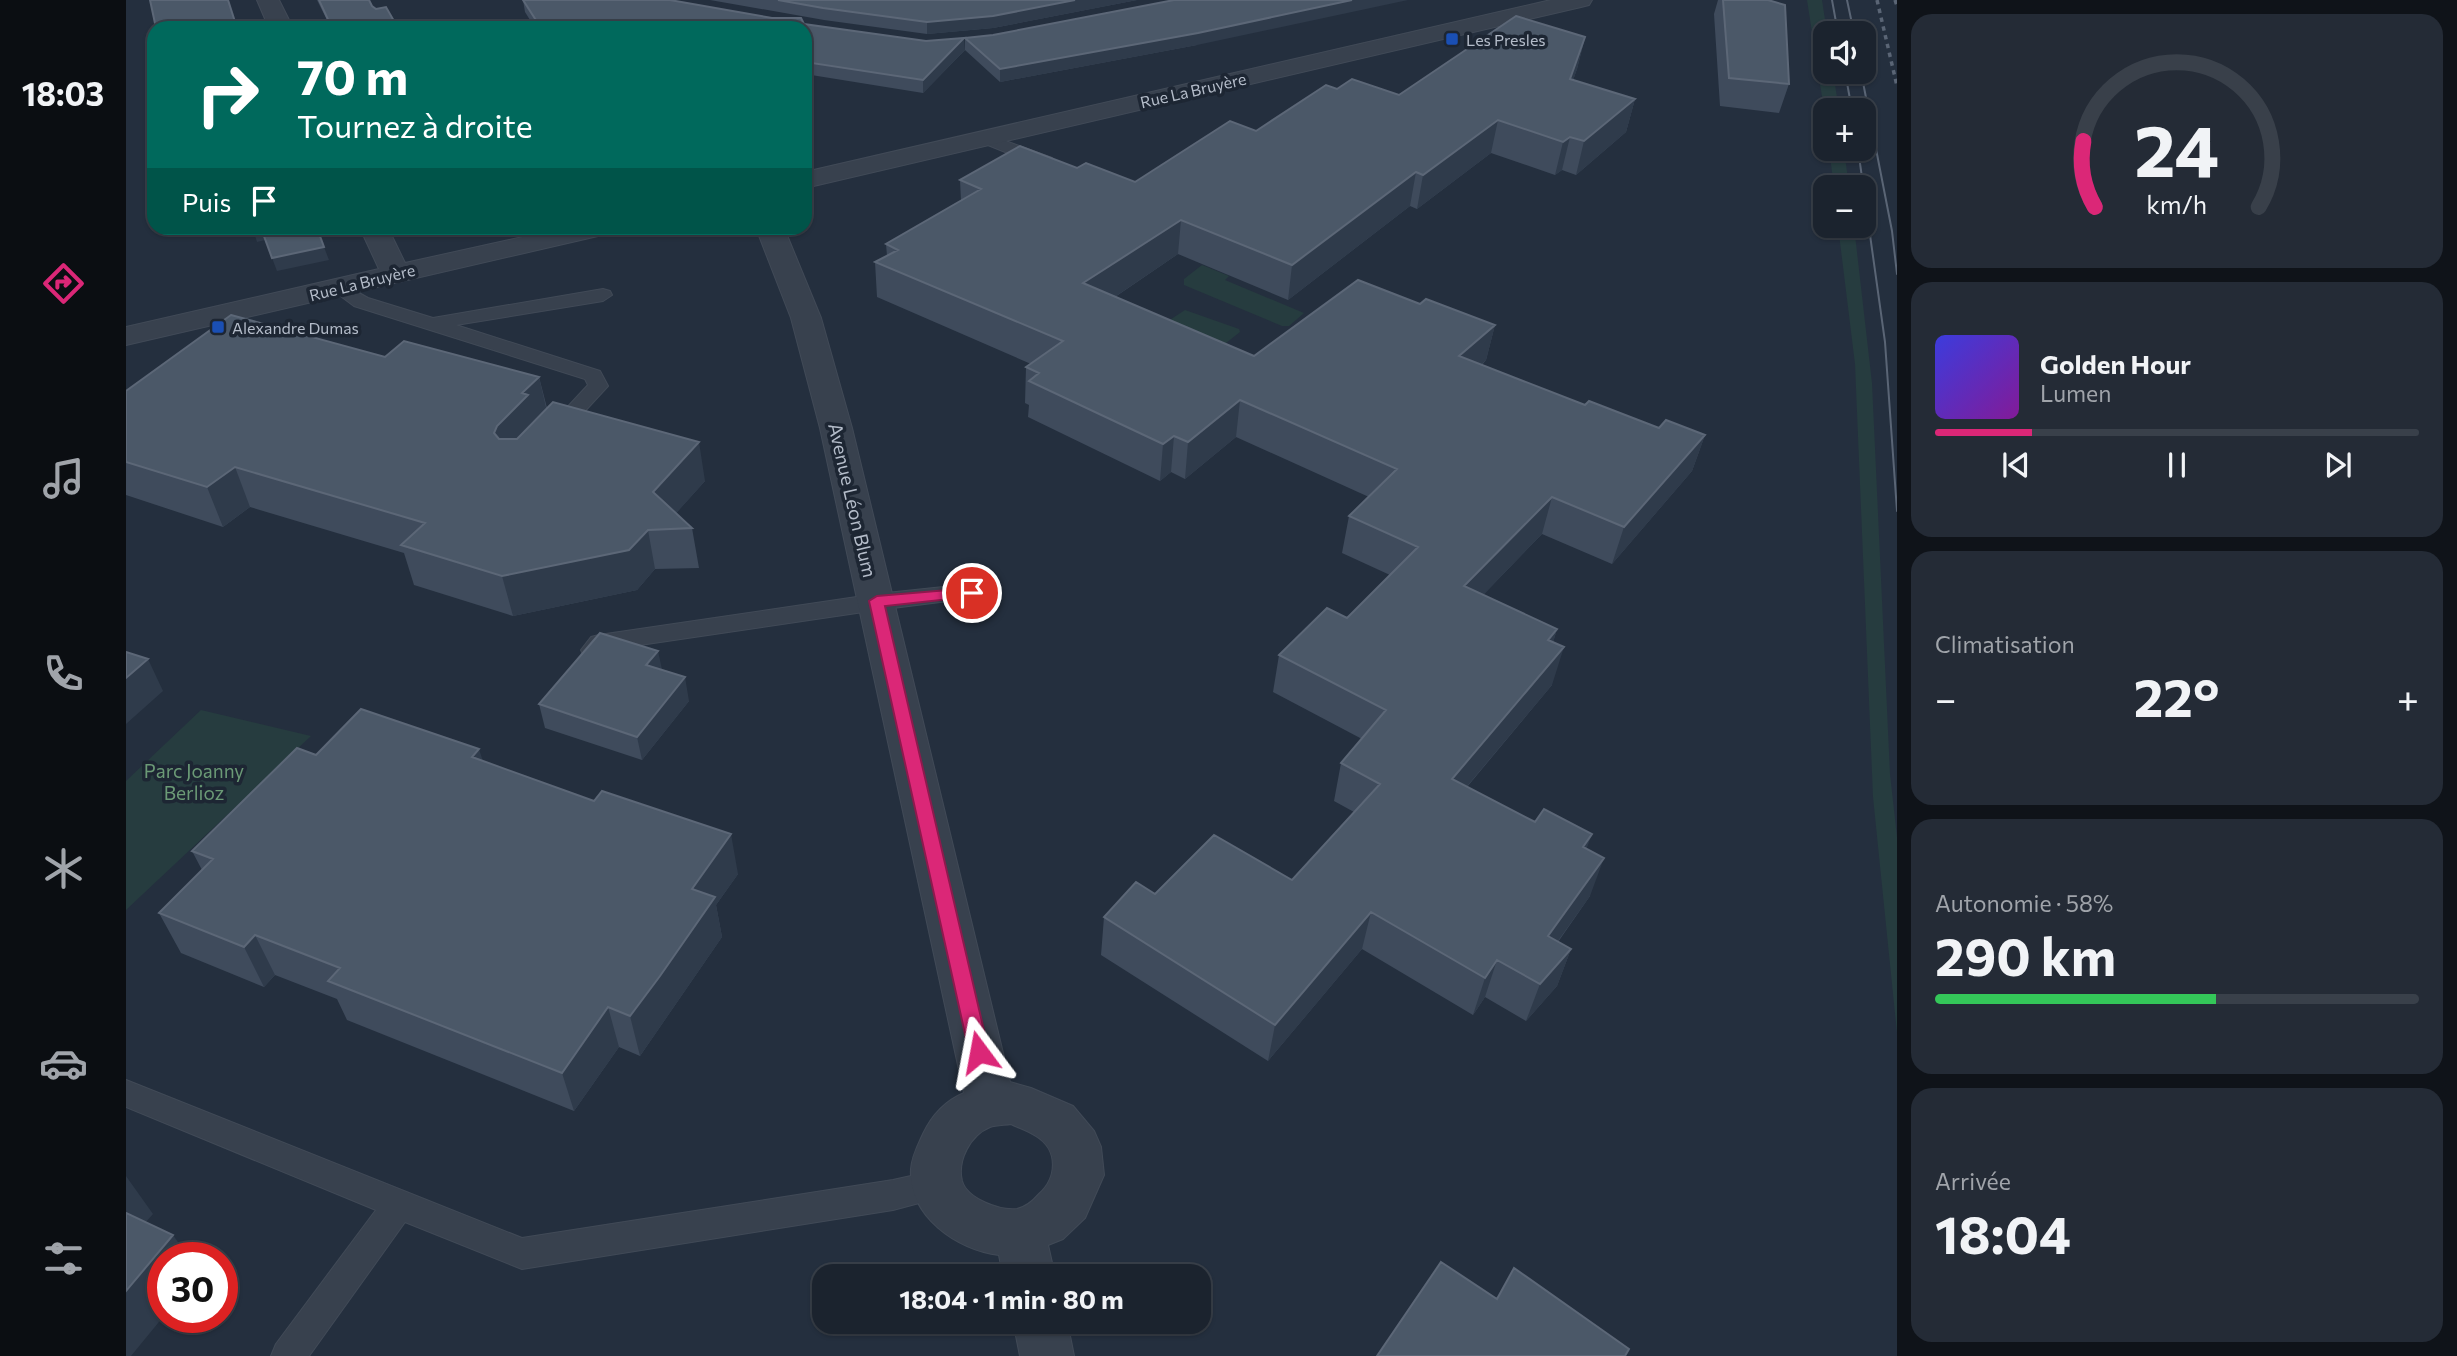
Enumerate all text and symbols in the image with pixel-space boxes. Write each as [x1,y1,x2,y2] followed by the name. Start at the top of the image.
[1813,21,1876,238] map controls
[1813,21,1876,84] button: sound
[1466,30,1546,49] place label: Les Presles
[1444,31,1460,47] marker: Les Presles
[297,45,408,105] text: 70 m
[182,49,273,140] icon: right
[1138,69,1248,111] street label: Rue La Bruyère
[22,73,104,113] text: 18:03
[1813,98,1876,161] button: +
[2134,104,2220,193] text: 24
[297,105,533,145] text: Tournez à droite
[1813,175,1876,238] button: −
[245,182,283,220] icon: arrive
[182,186,231,217] text: Puis
[2147,189,2207,219] text: km/h
[39,259,88,308] icon: directions
[307,260,417,304] street label: Rue La Bruyère
[232,318,359,337] place label: Alexandre Dumas
[210,319,226,335] marker: Alexandre Dumas
[2040,348,2191,379] text: Golden Hour
[2040,379,2111,407] text: Lumen
[824,420,882,580] street label: Avenue Léon Blum
[1997,446,2035,484] icon: previous
[2158,446,2196,484] icon: pause
[2319,446,2357,484] icon: next
[39,454,88,503] icon: music
[942,563,1002,623] pin
[953,574,991,612] icon: arrive
[1935,630,2075,658] text: Climatisation
[39,649,88,698] icon: phone
[2134,664,2219,728] text: 22°
[1935,674,1957,721] text: −
[2397,674,2419,721] text: +
[144,759,244,804] park label: Parc Joanny Berlioz
[39,844,88,893] icon: climate
[1935,889,2113,917] text: Autonomie · 58%
[1935,923,2116,987] text: 290 km
[942,1015,1016,1089] position arrow
[39,1039,88,1088] icon: car
[1935,1167,2011,1195] text: Arrivée
[1935,1201,2071,1265] text: 18:04
[39,1234,88,1283] icon: filters
[147,1242,238,1333] speed limit sign: 30
[899,1283,1124,1314] text: 18:04 · 1 min · 80 m

